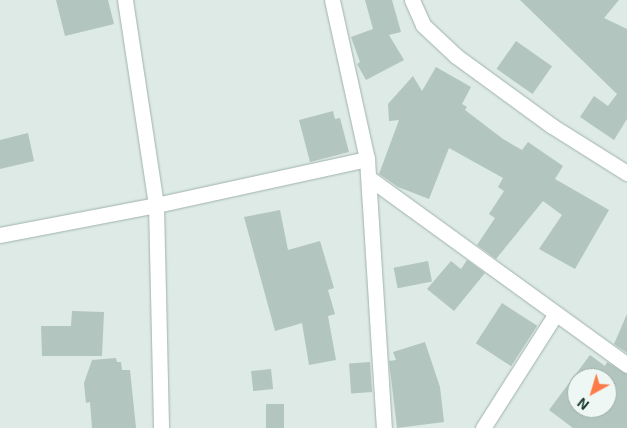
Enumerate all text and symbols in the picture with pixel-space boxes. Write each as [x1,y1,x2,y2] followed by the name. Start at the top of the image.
[567,368,617,418] north arrow
[574,394,592,414] text: N

